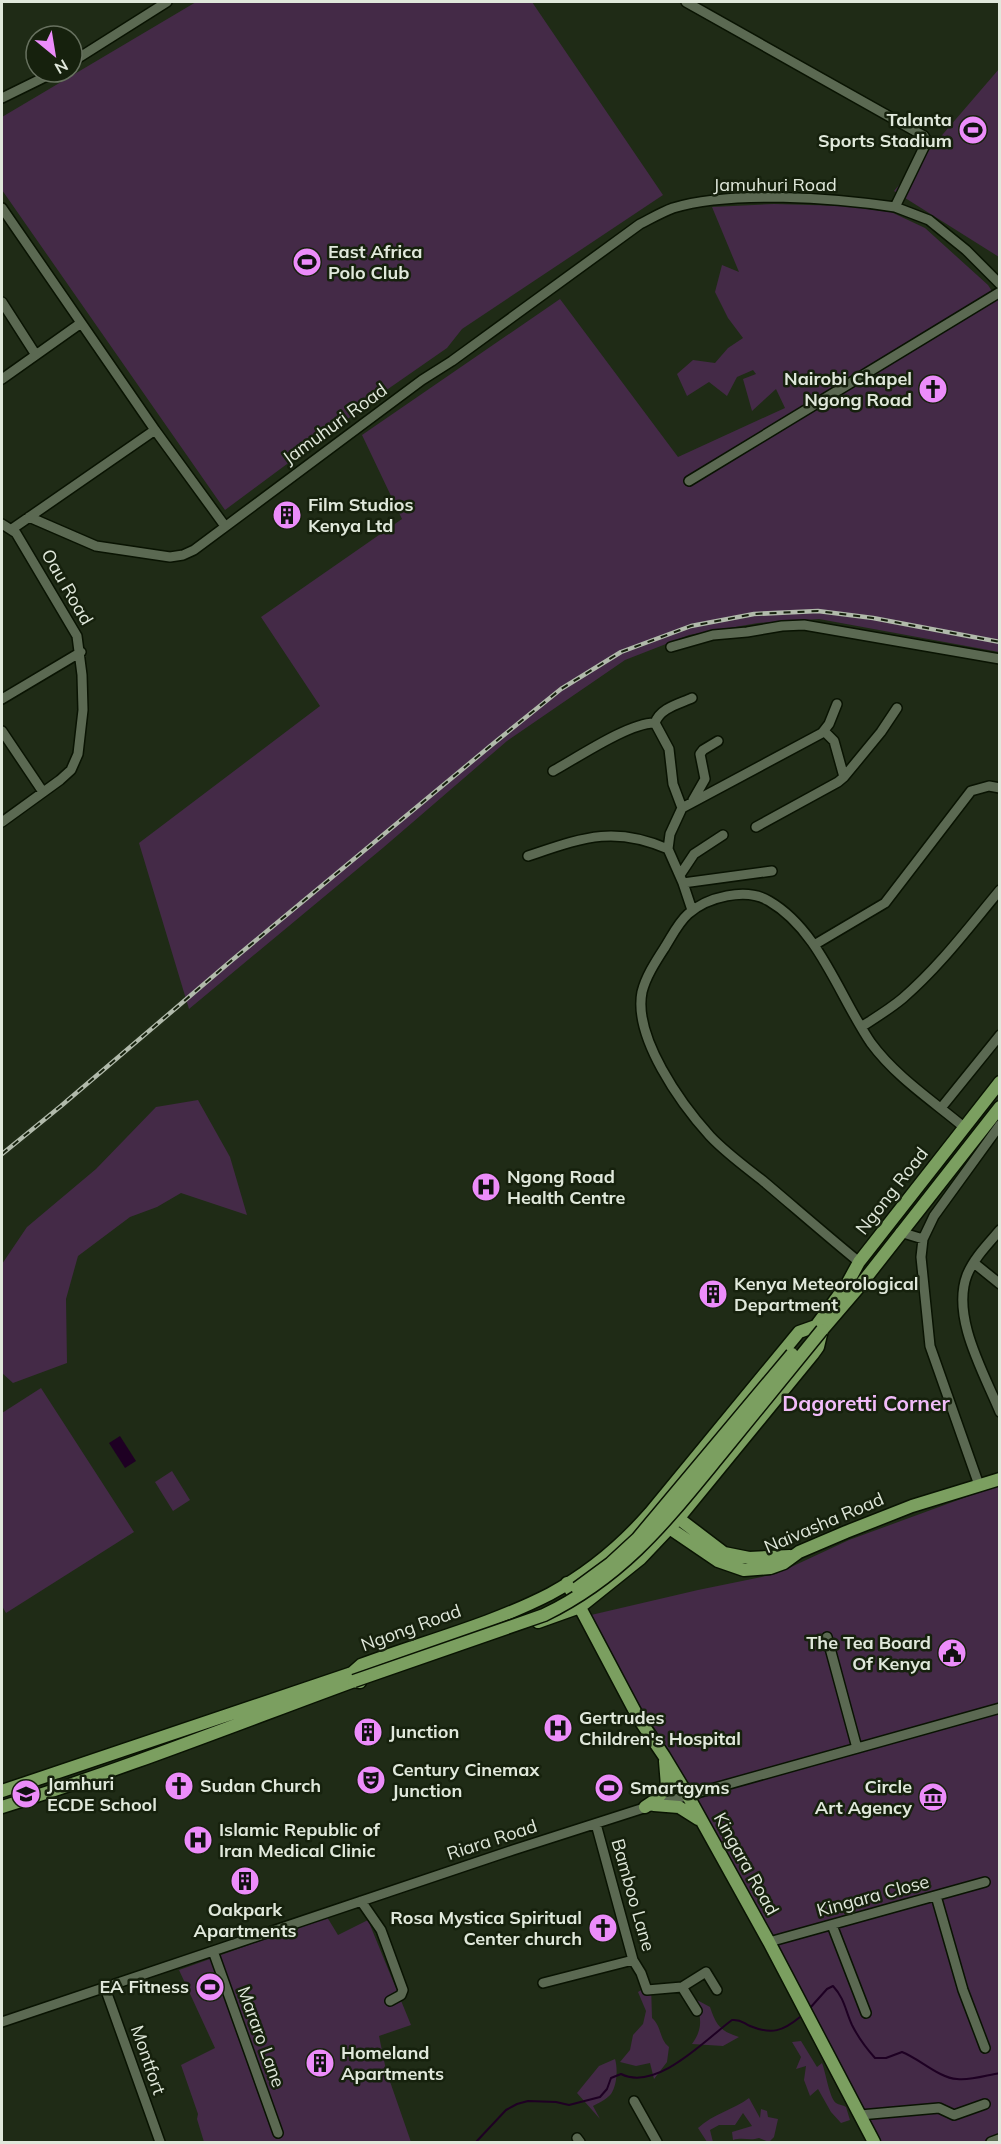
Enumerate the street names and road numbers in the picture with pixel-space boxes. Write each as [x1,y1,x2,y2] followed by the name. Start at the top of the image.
[713,173,837,196] street label: Jamuhuri Road
[278,378,391,469] street label: Jamuhuri Road
[36,545,98,629] street label: Oau Road
[850,1142,933,1239] street label: Ngong Road
[760,1487,887,1558] street label: Naivasha Road
[358,1599,464,1656] street label: Ngong Road
[709,1808,784,1919] street label: Kingara Road
[444,1814,540,1865] street label: Riara Road
[606,1836,661,1954] street label: Bamboo Lane
[814,1869,932,1922] street label: Kingara Close
[233,1983,290,2090] street label: Mararo Lane
[126,2022,171,2098] street label: Montfort

